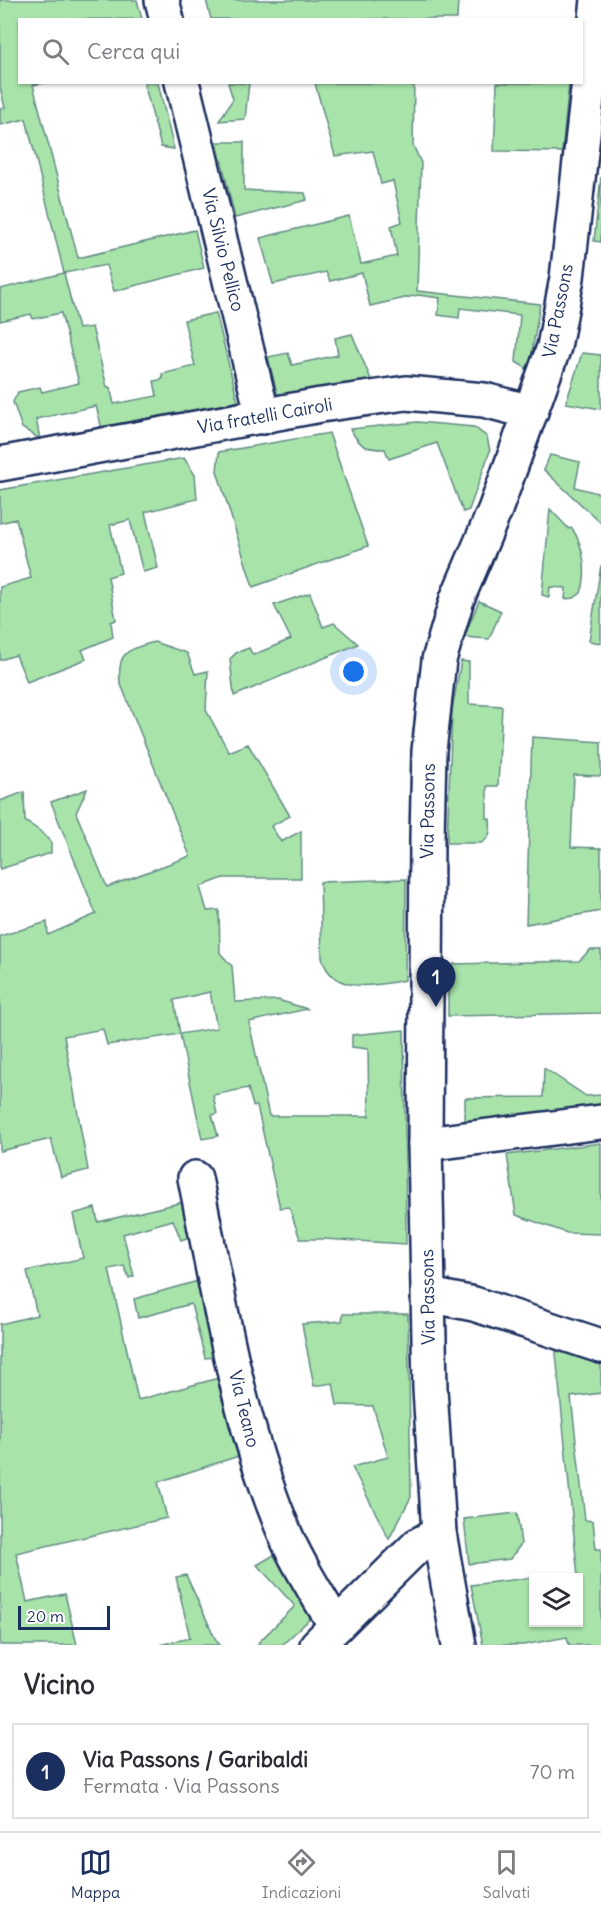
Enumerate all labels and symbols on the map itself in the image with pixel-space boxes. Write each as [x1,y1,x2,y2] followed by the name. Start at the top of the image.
[197,186,250,314] street label: Via Silvio Pellico
[537,262,578,360] street label: Via Passons
[196,392,334,439] street label: Via fratelli Cairoli
[339,657,368,686] your location
[415,763,440,859] street label: Via Passons
[416,958,456,1007] pin: 1
[415,1249,440,1345] street label: Via Passons
[224,1368,265,1450] street label: Via Teano
[18,1603,110,1630] scale bar

